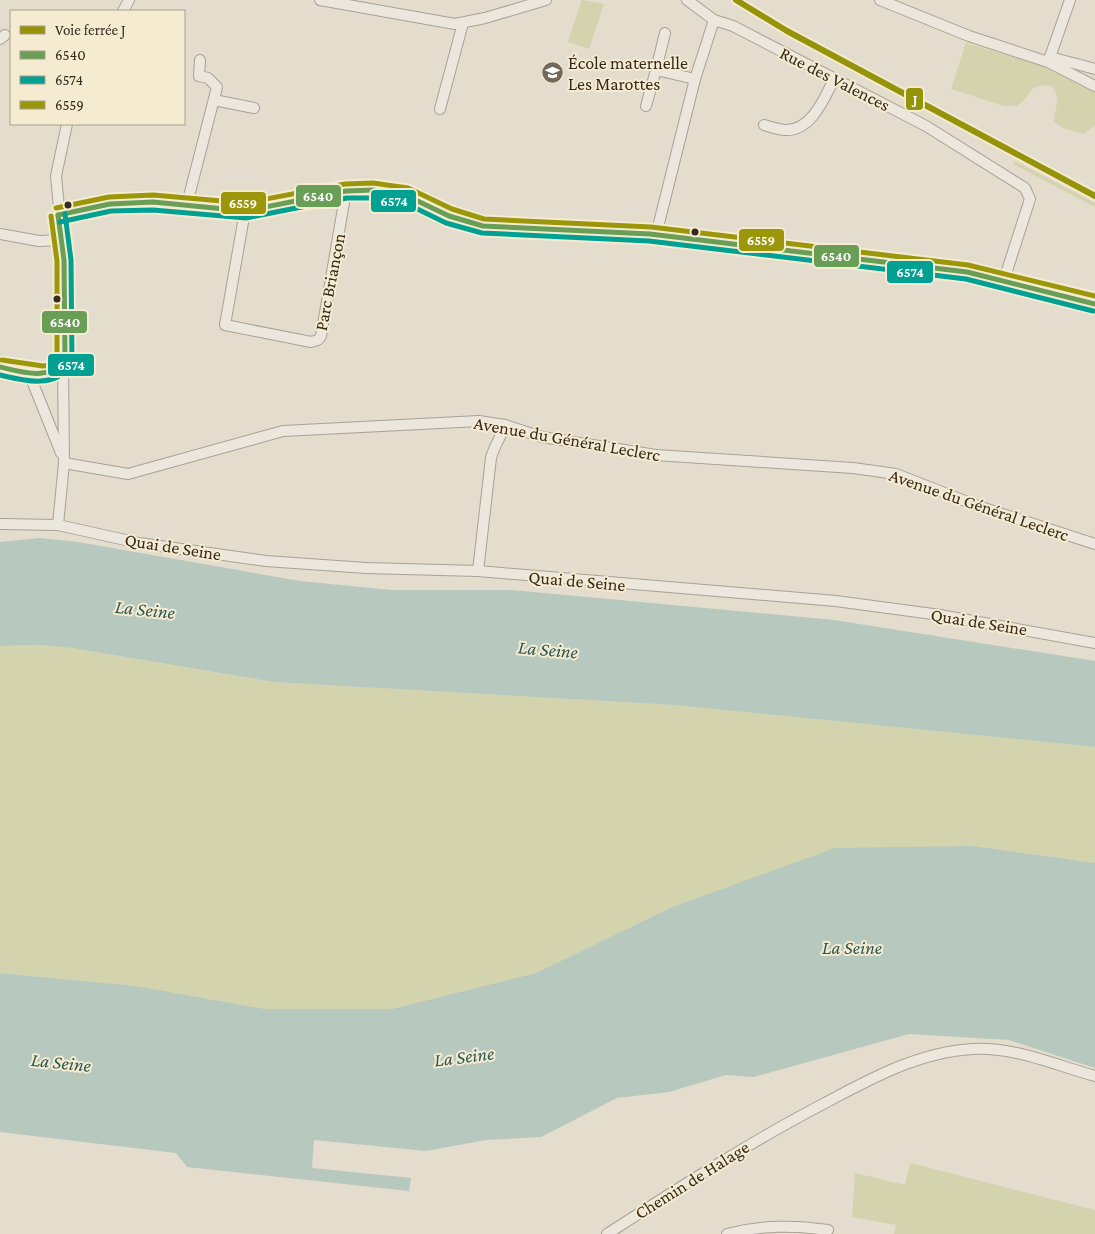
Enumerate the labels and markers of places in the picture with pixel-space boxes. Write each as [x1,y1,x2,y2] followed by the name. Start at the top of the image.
[568,53,688,94] place label: École maternelle Les Marottes
[540,61,564,85] school or university icon: École maternelle Les Marottes
[63,200,73,210] unlabelled marker
[690,227,700,237] unlabelled marker
[52,294,62,304] unlabelled marker

